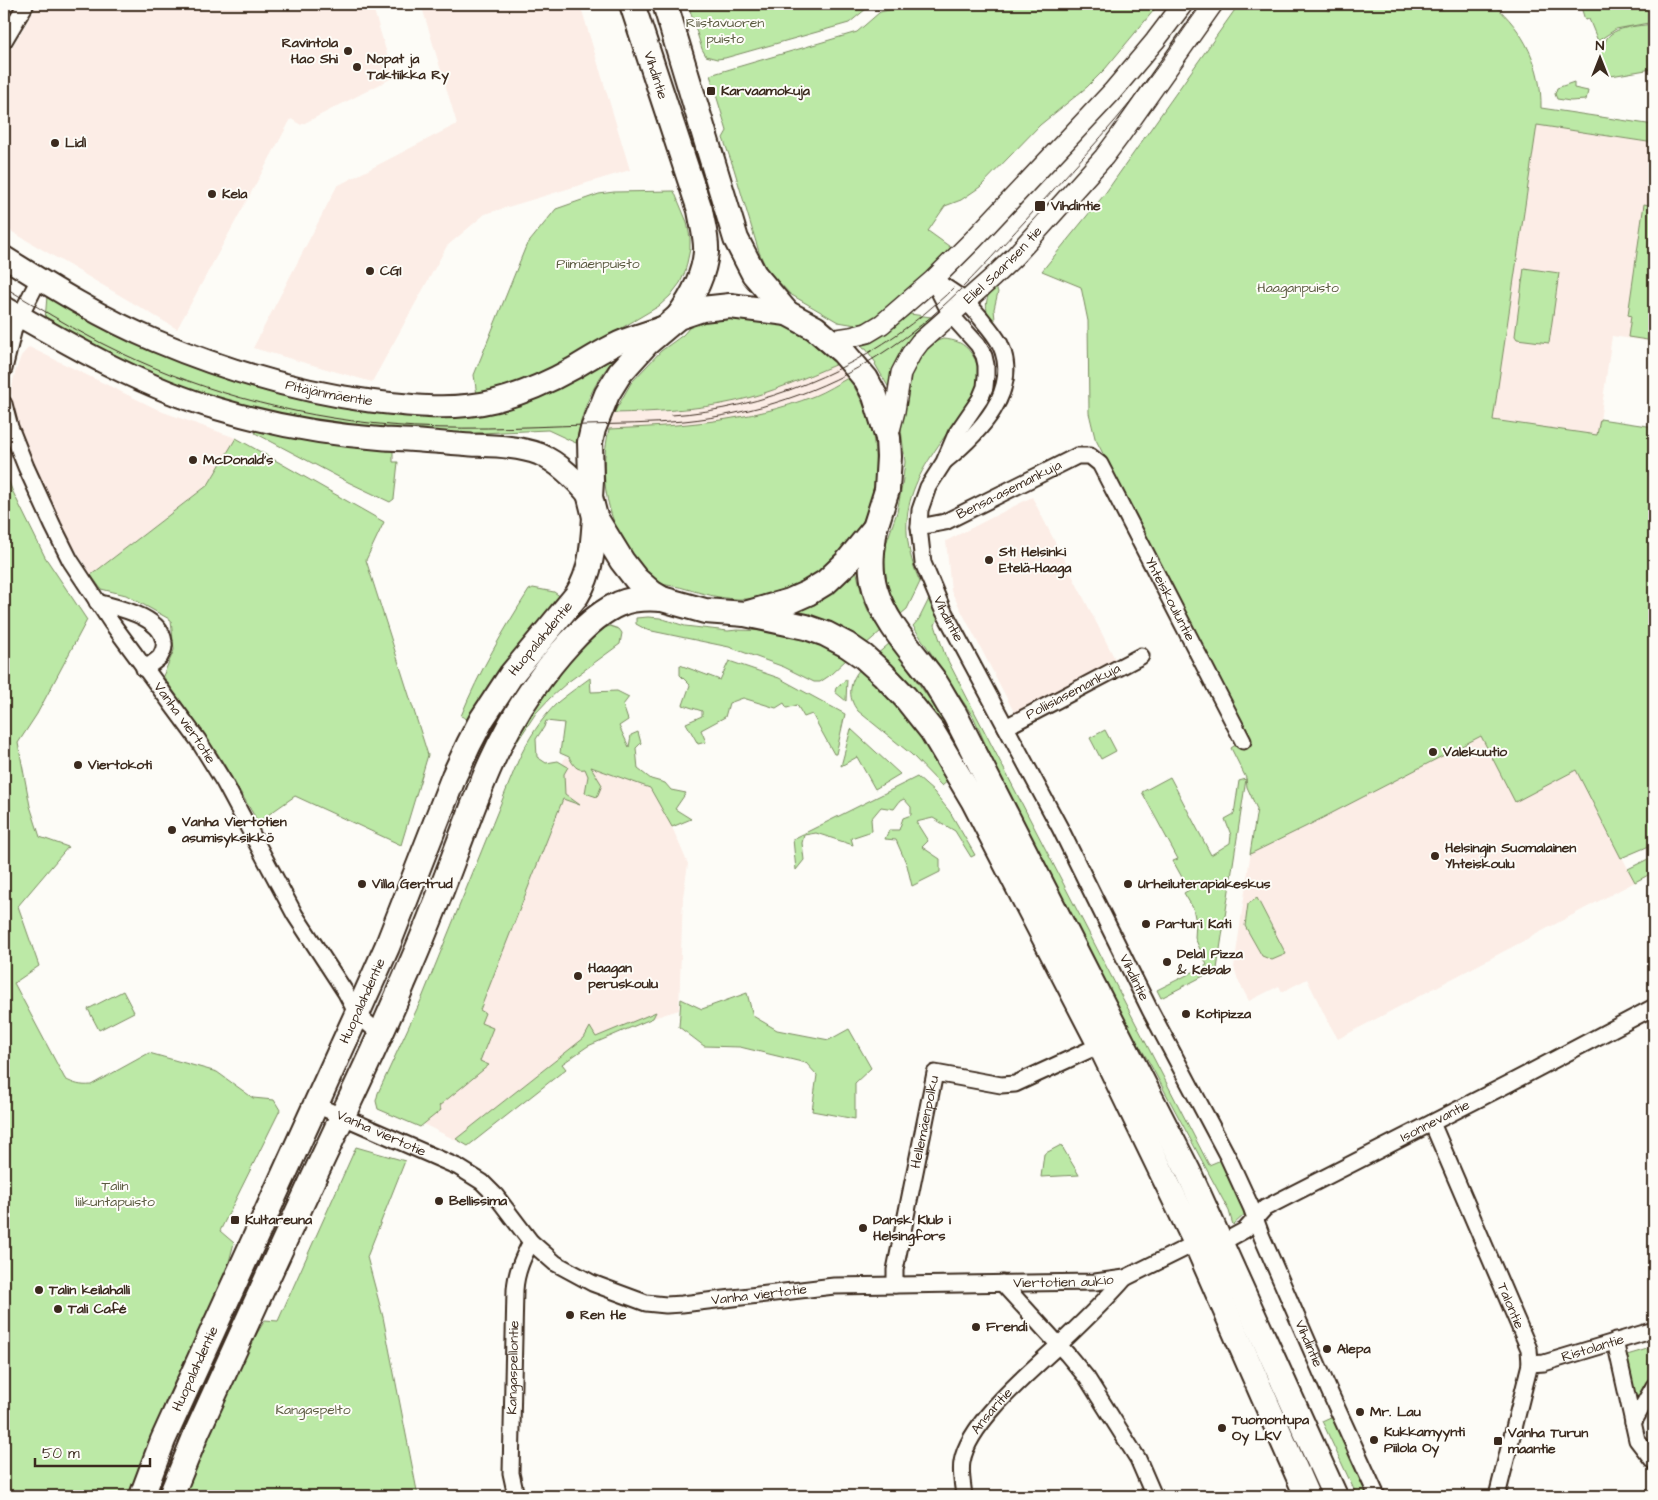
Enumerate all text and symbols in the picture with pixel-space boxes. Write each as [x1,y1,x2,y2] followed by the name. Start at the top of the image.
[686,13,764,49] park label: Riistavuoren puisto
[1576,32,1626,82] north arrow
[282,33,339,69] place label: Ravintola Hao Shi
[1596,36,1605,56] text: N
[342,45,354,57] marker: Ravintola Hao Shi
[366,49,449,85] place label: Nopat ja Taktiikka Ry
[638,49,673,102] street label: Vihdintie
[351,61,363,73] marker: Nopat ja Taktiikka Ry
[721,81,811,101] place label: Karvaamokuja
[705,85,717,97] marker: Karvaamokuja
[65,133,87,153] place label: Lidl
[49,137,61,149] marker: Lidl
[222,184,248,204] place label: Kela
[206,188,218,200] marker: Kela
[1050,196,1101,216] place label: Vihdintie
[1033,199,1047,213] marker: Vihdintie
[959,222,1047,309] street label: Eliel Saarisen tie
[556,254,640,274] park label: Piimäenpuisto
[380,261,402,281] place label: CGI
[364,265,376,277] marker: CGI
[1257,278,1339,298] park label: Haaganpuisto
[283,375,374,411] street label: Pitäjänmäentie
[203,450,273,470] place label: McDonald's
[187,454,199,466] marker: McDonald's
[953,455,1065,525] street label: Bensa-asemankuja
[998,542,1072,579] place label: St1 Helsinki Etelä-Haaga
[983,554,995,566] marker: St1 Helsinki Etelä-Haaga
[1140,554,1200,645] street label: Yhteiskouluntie
[928,593,969,646] street label: Vihdintie
[504,597,578,681] street label: Huopalahdentie
[1022,658,1124,725] street label: Poliisiasemankuja
[149,678,221,768] street label: Vanha viertotie
[1442,742,1507,762] place label: Valekuutio
[1427,746,1439,758] marker: Valekuutio
[87,755,153,775] place label: Viertokoti
[72,759,84,771] marker: Viertokoti
[181,812,287,848] place label: Vanha Viertotien asumisyksikkö
[166,824,178,836] marker: Vanha Viertotien asumisyksikkö
[1445,838,1576,874] place label: Helsingin Suomalainen Yhteiskoulu
[1429,850,1441,862] marker: Helsingin Suomalainen Yhteiskoulu
[371,874,454,894] place label: Villa Gertrud
[1138,874,1271,894] place label: Urheiluterapiakeskus
[356,878,368,890] marker: Villa Gertrud
[1122,878,1134,890] marker: Urheiluterapiakeskus
[1156,914,1232,934] place label: Parturi Kati
[1140,918,1152,930] marker: Parturi Kati
[1176,944,1244,980] place label: Delal Pizza & Kebab
[1114,951,1154,1005] street label: Vihdintie
[335,955,391,1047] street label: Huopalahdentie
[1161,956,1173,968] marker: Delal Pizza & Kebab
[588,958,658,994] place label: Haagan peruskoulu
[572,970,584,982] marker: Haagan peruskoulu
[1196,1004,1252,1024] place label: Kotipizza
[1180,1008,1192,1020] marker: Kotipizza
[906,1074,944,1170] street label: Hellemäenpolku
[1397,1095,1474,1147] street label: Isonnevantie
[333,1105,430,1162] street label: Vanha viertotie
[75,1176,155,1212] park label: Talin liikuntapuisto
[449,1191,508,1211] place label: Bellissima
[433,1195,445,1207] marker: Bellissima
[245,1210,313,1230] place label: Kultareuna
[873,1210,952,1247] place label: Dansk Klub i Helsingfors
[229,1214,241,1226] marker: Kultareuna
[857,1222,869,1234] marker: Dansk Klub i Helsingfors
[1013,1270,1115,1293] street label: Viertotien aukio
[710,1279,808,1310] street label: Vanha viertotie
[48,1280,131,1300] place label: Talin keilahalli
[1492,1280,1529,1332] street label: Talontie
[33,1284,45,1296] marker: Talin keilahalli
[67,1299,127,1319] place label: Tali Café
[52,1303,64,1315] marker: Tali Café
[580,1305,627,1325] place label: Ren He
[564,1309,576,1321] marker: Ren He
[986,1317,1028,1337] place label: Frendi
[1289,1317,1328,1371] street label: Vihdintie
[502,1320,524,1415] street label: Kangaspellontie
[970,1321,982,1333] marker: Frendi
[167,1323,224,1415] street label: Huopalahdentie
[1559,1329,1627,1367] street label: Ristolantie
[1337,1339,1372,1359] place label: Alepa
[1321,1343,1333,1355] marker: Alepa
[966,1383,1018,1438] street label: Ansaritie
[275,1400,351,1420] park label: Kangaspelto
[1370,1402,1421,1422] place label: Mr. Lau
[1354,1406,1366,1418] marker: Mr. Lau
[1231,1410,1310,1446] place label: Tuomontupa Oy LKV
[1216,1422,1228,1434] marker: Tuomontupa Oy LKV
[1384,1422,1466,1458] place label: Kukkamyynti Piilola Oy
[1507,1423,1588,1459] place label: Vanha Turun maantie
[1368,1434,1380,1446] marker: Kukkamyynti Piilola Oy
[35,1435,150,1467] scale bar
[1492,1435,1504,1447] marker: Vanha Turun maantie
[42,1443,80,1464] text: 50 m

